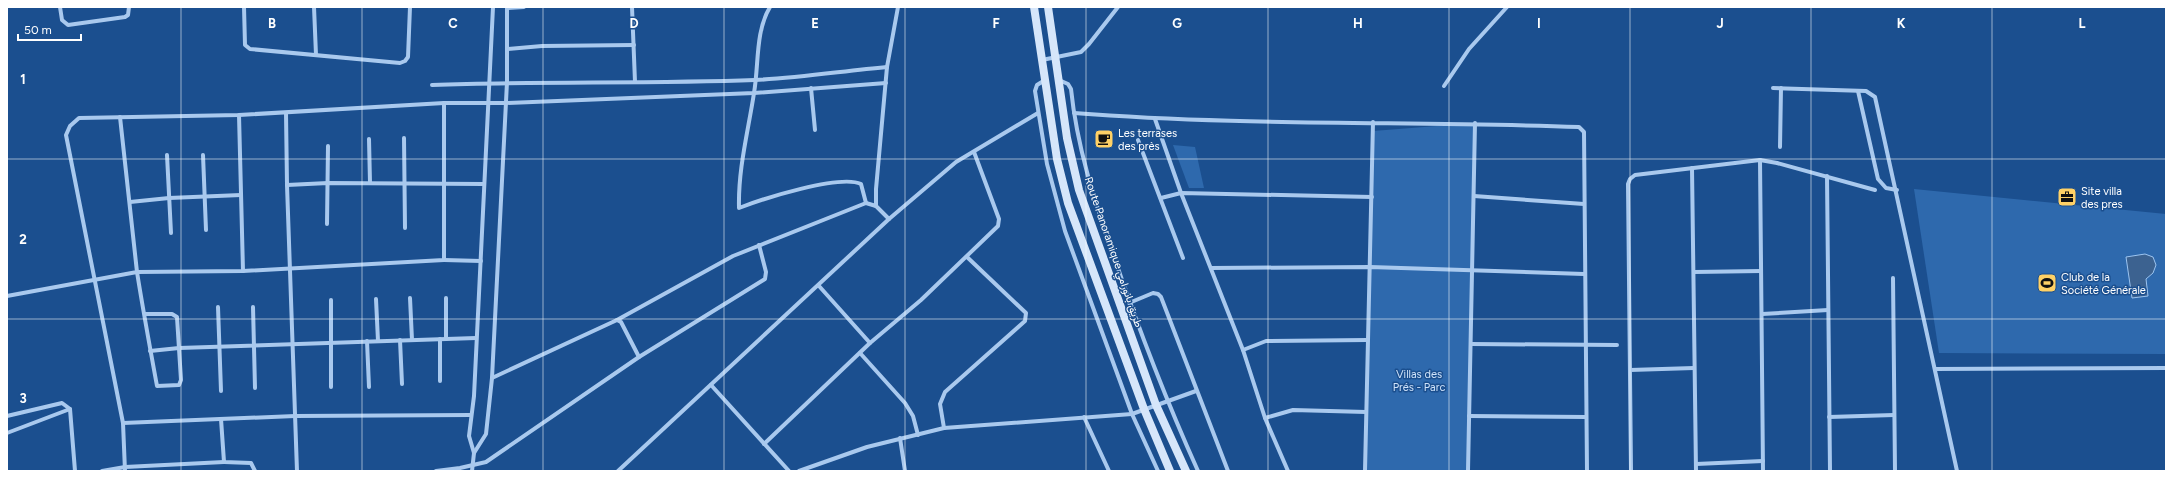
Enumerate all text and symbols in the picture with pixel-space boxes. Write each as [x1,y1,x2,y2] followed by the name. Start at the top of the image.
[18,16,81,42] scale bar
[268,16,276,31] text: B
[448,16,458,31] text: C
[629,16,639,31] text: D
[811,16,819,31] text: E
[992,16,1000,31] text: F
[1172,16,1182,31] text: G
[1353,16,1363,31] text: H
[1537,16,1541,31] text: I
[1716,16,1724,31] text: J
[1897,16,1906,31] text: K
[2079,16,2086,31] text: L
[24,23,52,37] text: 50 m
[20,72,26,87] text: 1
[1118,127,1177,153] place label: Les terrases des près
[1093,128,1115,150] cafe icon: Les terrases des près
[1079,175,1145,330] street label: Route Panoramique طريق بانورامي
[2081,185,2123,211] place label: Site villa des pres
[2056,186,2078,208] office icon: Site villa des pres
[19,232,27,247] text: 2
[2061,271,2146,297] place label: Club de la Société Générale
[2036,272,2058,294] sports icon: Club de la Société Générale
[1393,368,1445,394] park label: Villas des Prés - Parc
[19,391,27,406] text: 3

